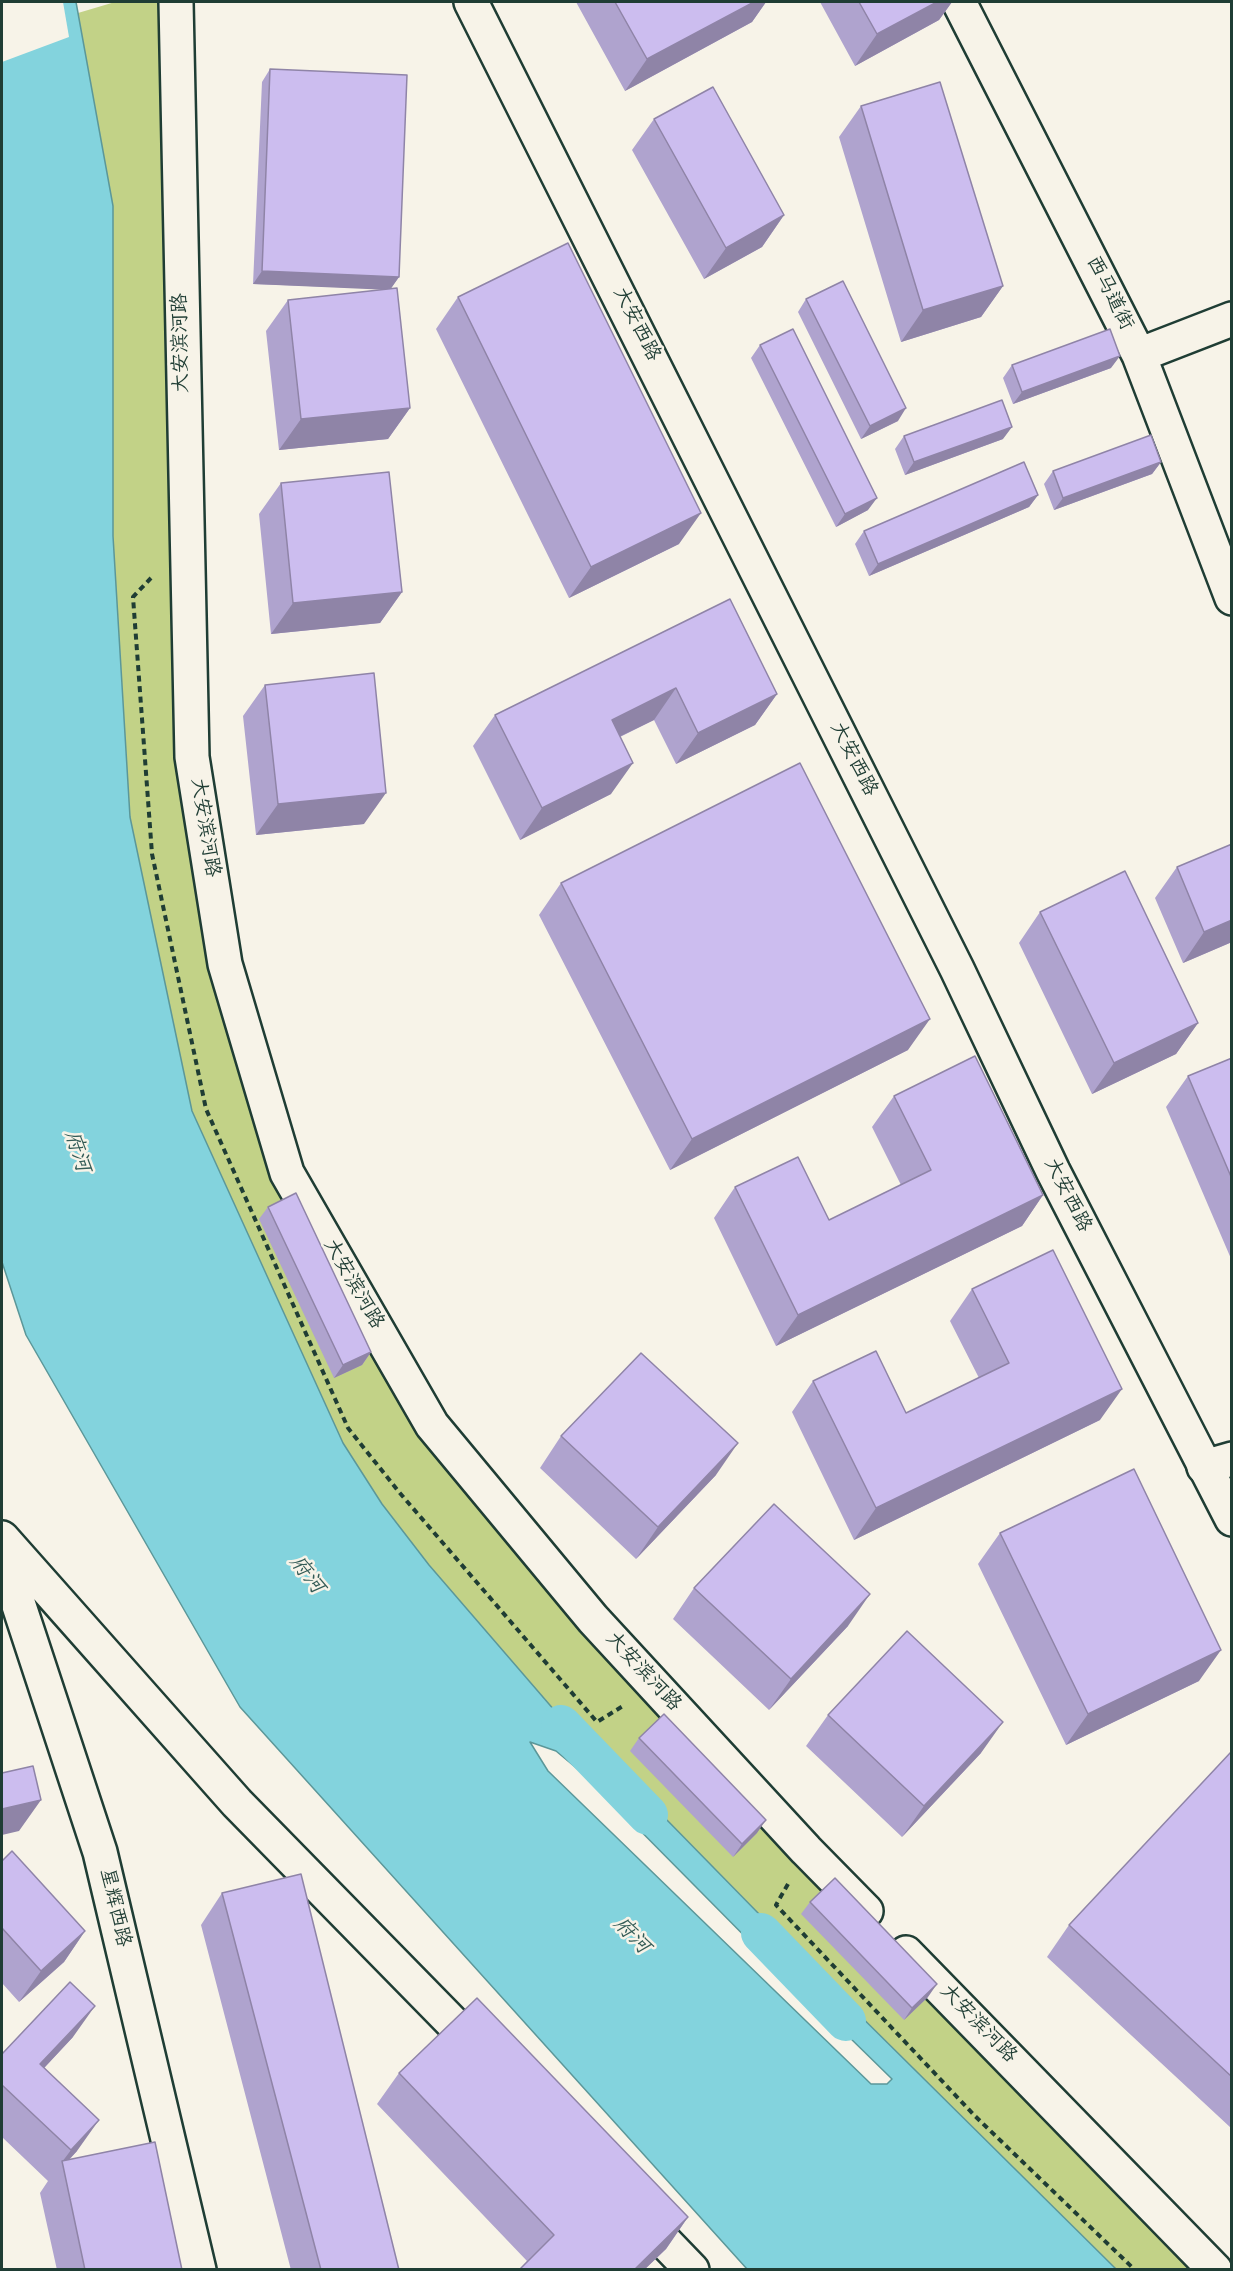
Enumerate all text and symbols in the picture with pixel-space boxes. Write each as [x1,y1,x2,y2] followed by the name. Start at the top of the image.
[1079,253,1137,335] street label: 西马道街
[606,284,664,366] street label: 大安西路
[170,293,196,393] street label: 大安滨河路
[823,719,881,801] street label: 大安西路
[183,777,223,879] street label: 大安滨河路
[57,1128,93,1176] water label: 府河
[1037,1155,1095,1237] street label: 大安西路
[317,1236,387,1334] street label: 大安滨河路
[282,1552,328,1600] water label: 府河
[599,1628,685,1718] street label: 大安滨河路
[92,1866,134,1950] street label: 星辉西路
[606,1913,654,1961] water label: 府河
[934,1981,1020,2069] street label: 大安滨河路

